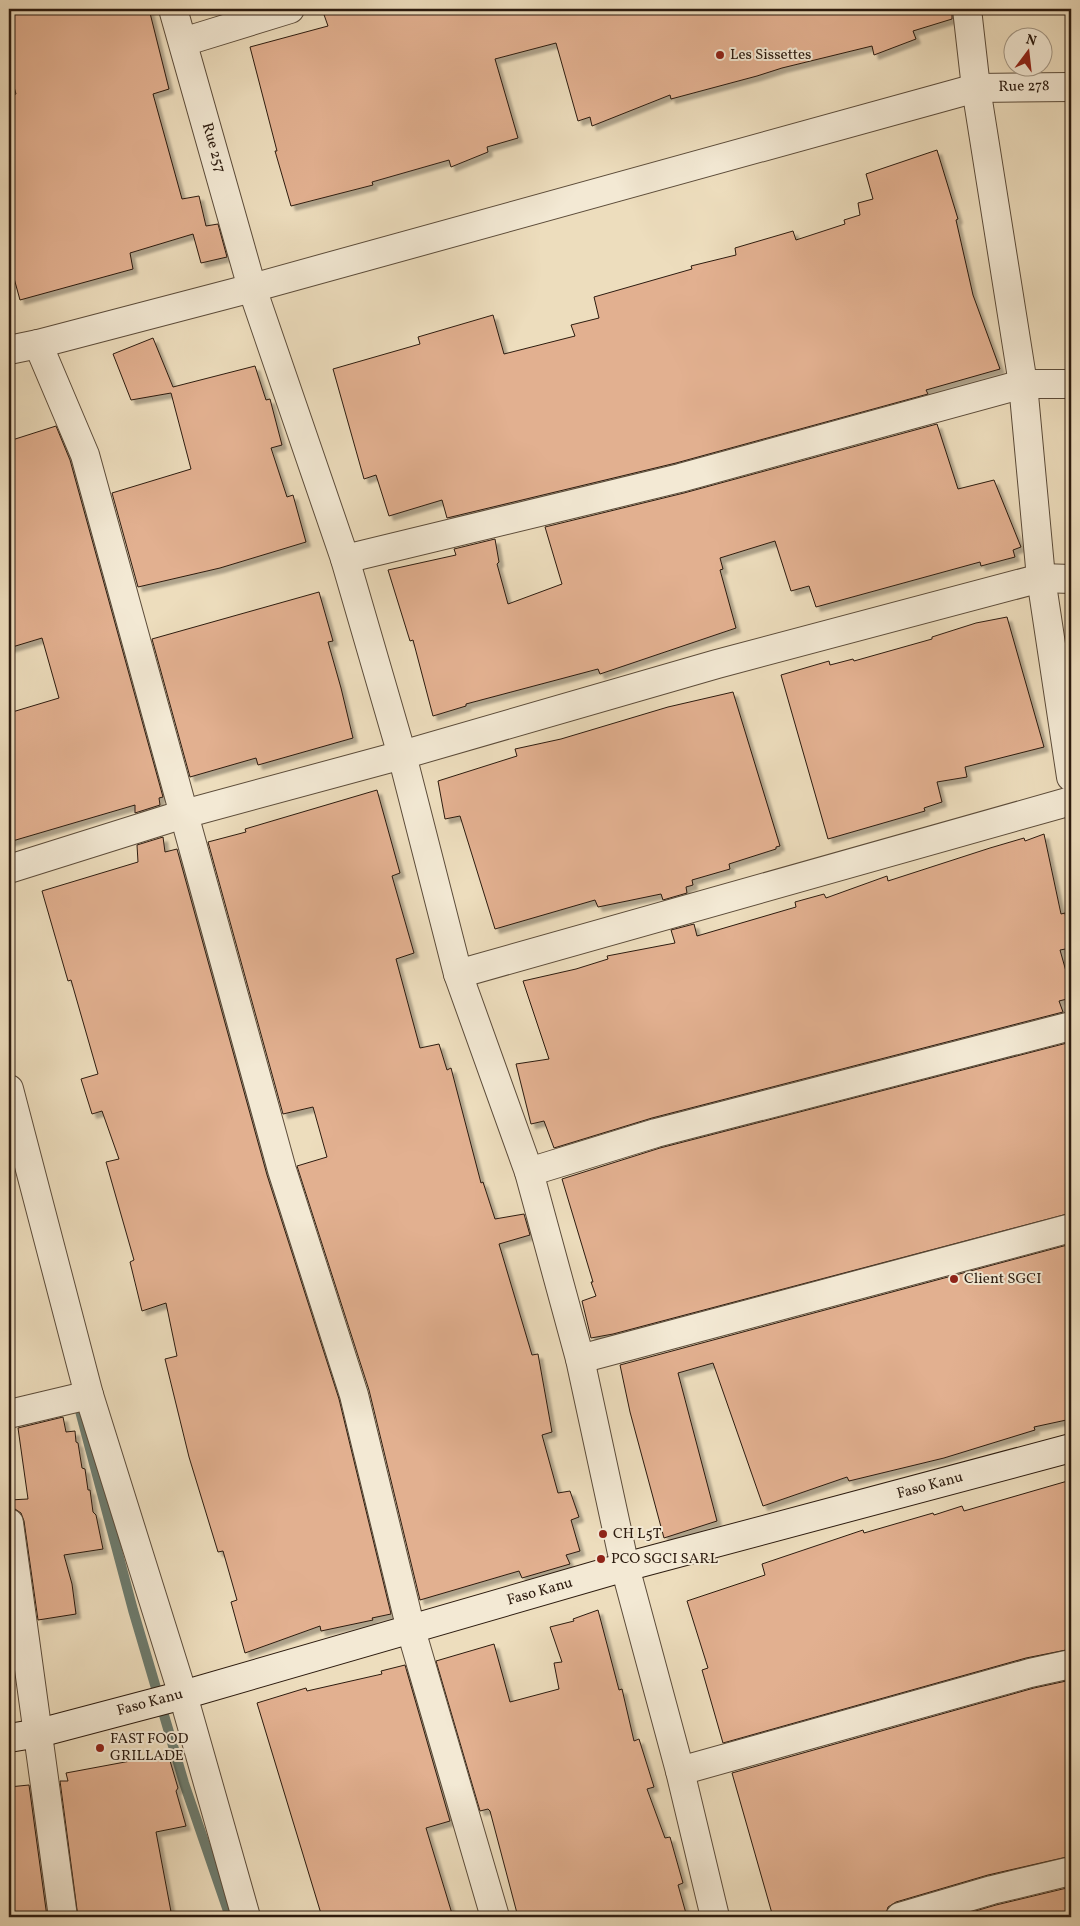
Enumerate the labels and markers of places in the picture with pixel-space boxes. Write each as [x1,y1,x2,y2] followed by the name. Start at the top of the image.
[730,45,811,66] place label: Les Sissettes
[714,49,726,61] marker: Les Sissettes
[964,1269,1041,1290] place label: Client SGCI
[948,1273,960,1285] marker: Client SGCI
[613,1524,662,1545] place label: CH L5T
[597,1528,609,1540] marker: CH L5T
[611,1549,719,1570] place label: PCO SGCI SARL
[595,1553,607,1565] marker: PCO SGCI SARL
[110,1729,188,1767] place label: FAST FOOD GRILLADE
[94,1742,106,1754] marker: FAST FOOD GRILLADE

